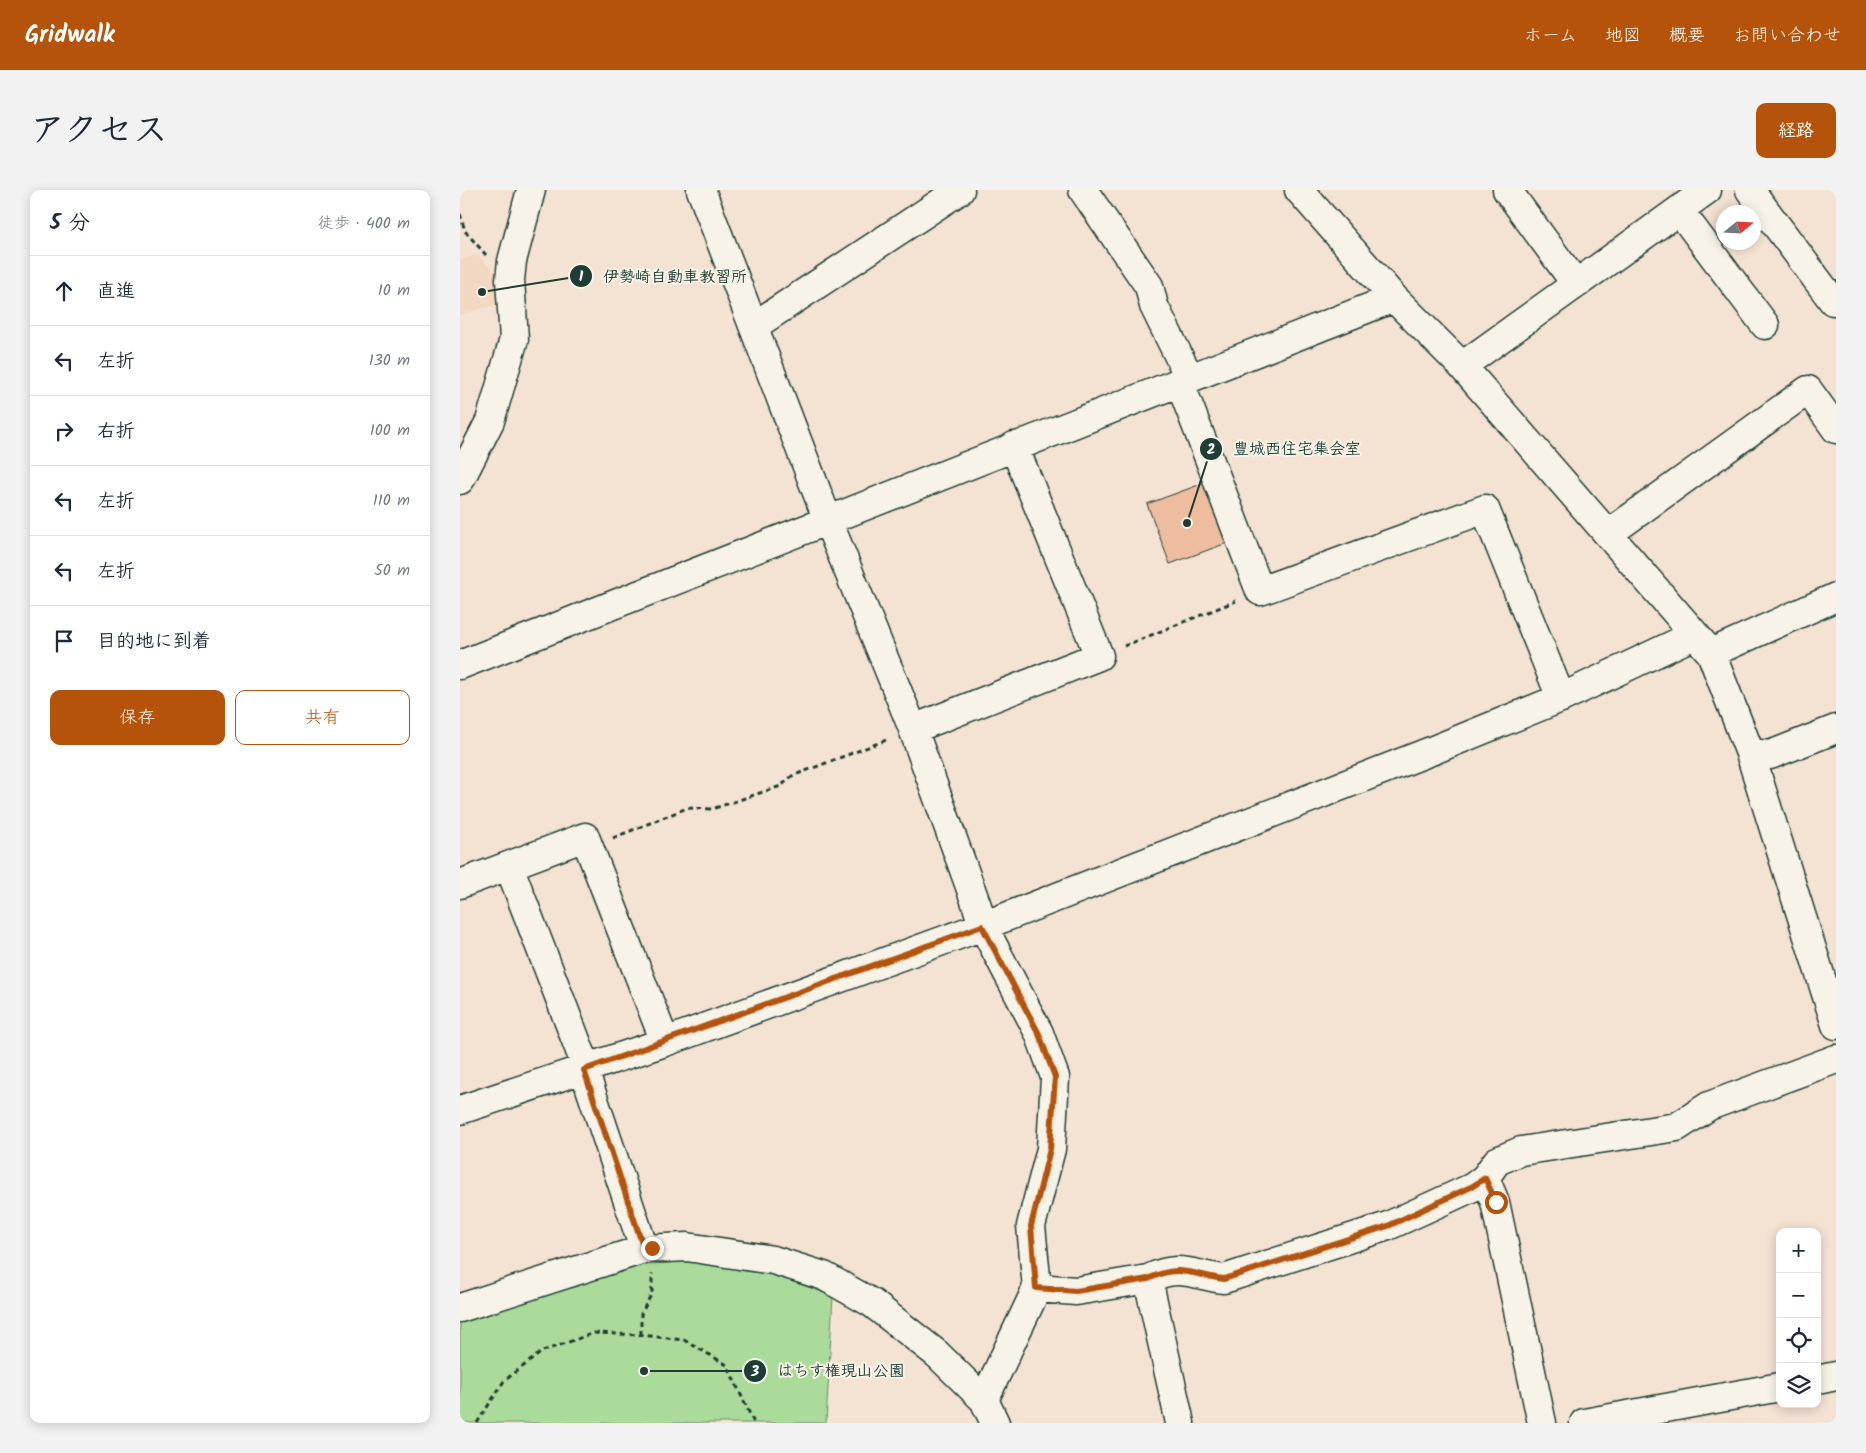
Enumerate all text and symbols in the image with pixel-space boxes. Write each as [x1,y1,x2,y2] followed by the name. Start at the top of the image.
[25,16,115,55] text: Gridwalk
[1524,22,1577,51] text: ホーム
[1605,22,1641,51] text: 地図
[1669,22,1705,51] text: 概要
[1733,22,1841,51] text: お問い合わせ
[1756,103,1836,158] button: 経路
[30,104,168,160] text: アクセス
[1716,205,1761,250] north arrow
[50,207,90,240] text: 5 分
[317,211,410,236] text: 徒歩 · 400 m
[568,260,757,291] callout: 伊勢崎自動車教習所
[579,265,584,289] text: 1
[603,265,747,290] text: 伊勢崎自動車教習所
[50,277,78,305] icon: ahead
[97,277,135,307] text: 直進
[378,278,410,303] text: 10 m
[50,347,78,375] icon: left
[97,347,135,377] text: 左折
[369,348,410,373] text: 130 m
[50,417,78,445] icon: right
[97,417,135,447] text: 右折
[370,418,410,443] text: 100 m
[1198,433,1371,464] callout: 豊城西住宅集会室
[1233,437,1361,462] text: 豊城西住宅集会室
[1207,438,1216,462] text: 2
[50,487,78,515] icon: left
[97,487,135,517] text: 左折
[373,488,410,513] text: 110 m
[50,557,78,585] icon: left
[97,557,135,587] text: 左折
[374,558,410,583] text: 50 m
[50,627,78,655] icon: arrive
[97,627,211,657] text: 目的地に到着
[50,690,225,745] button: 保存
[235,690,410,745] button: 共有
[1485,1191,1508,1214] route start
[1776,1228,1821,1408] map controls
[1776,1228,1821,1273] button: +
[641,1237,664,1260] route end
[1776,1273,1821,1318] button: −
[1776,1318,1821,1363] button: locate
[742,1355,915,1386] callout: はちす権現山公園
[777,1359,905,1384] text: はちす権現山公園
[750,1360,759,1384] text: 3
[1776,1363,1821,1408] button: layers

